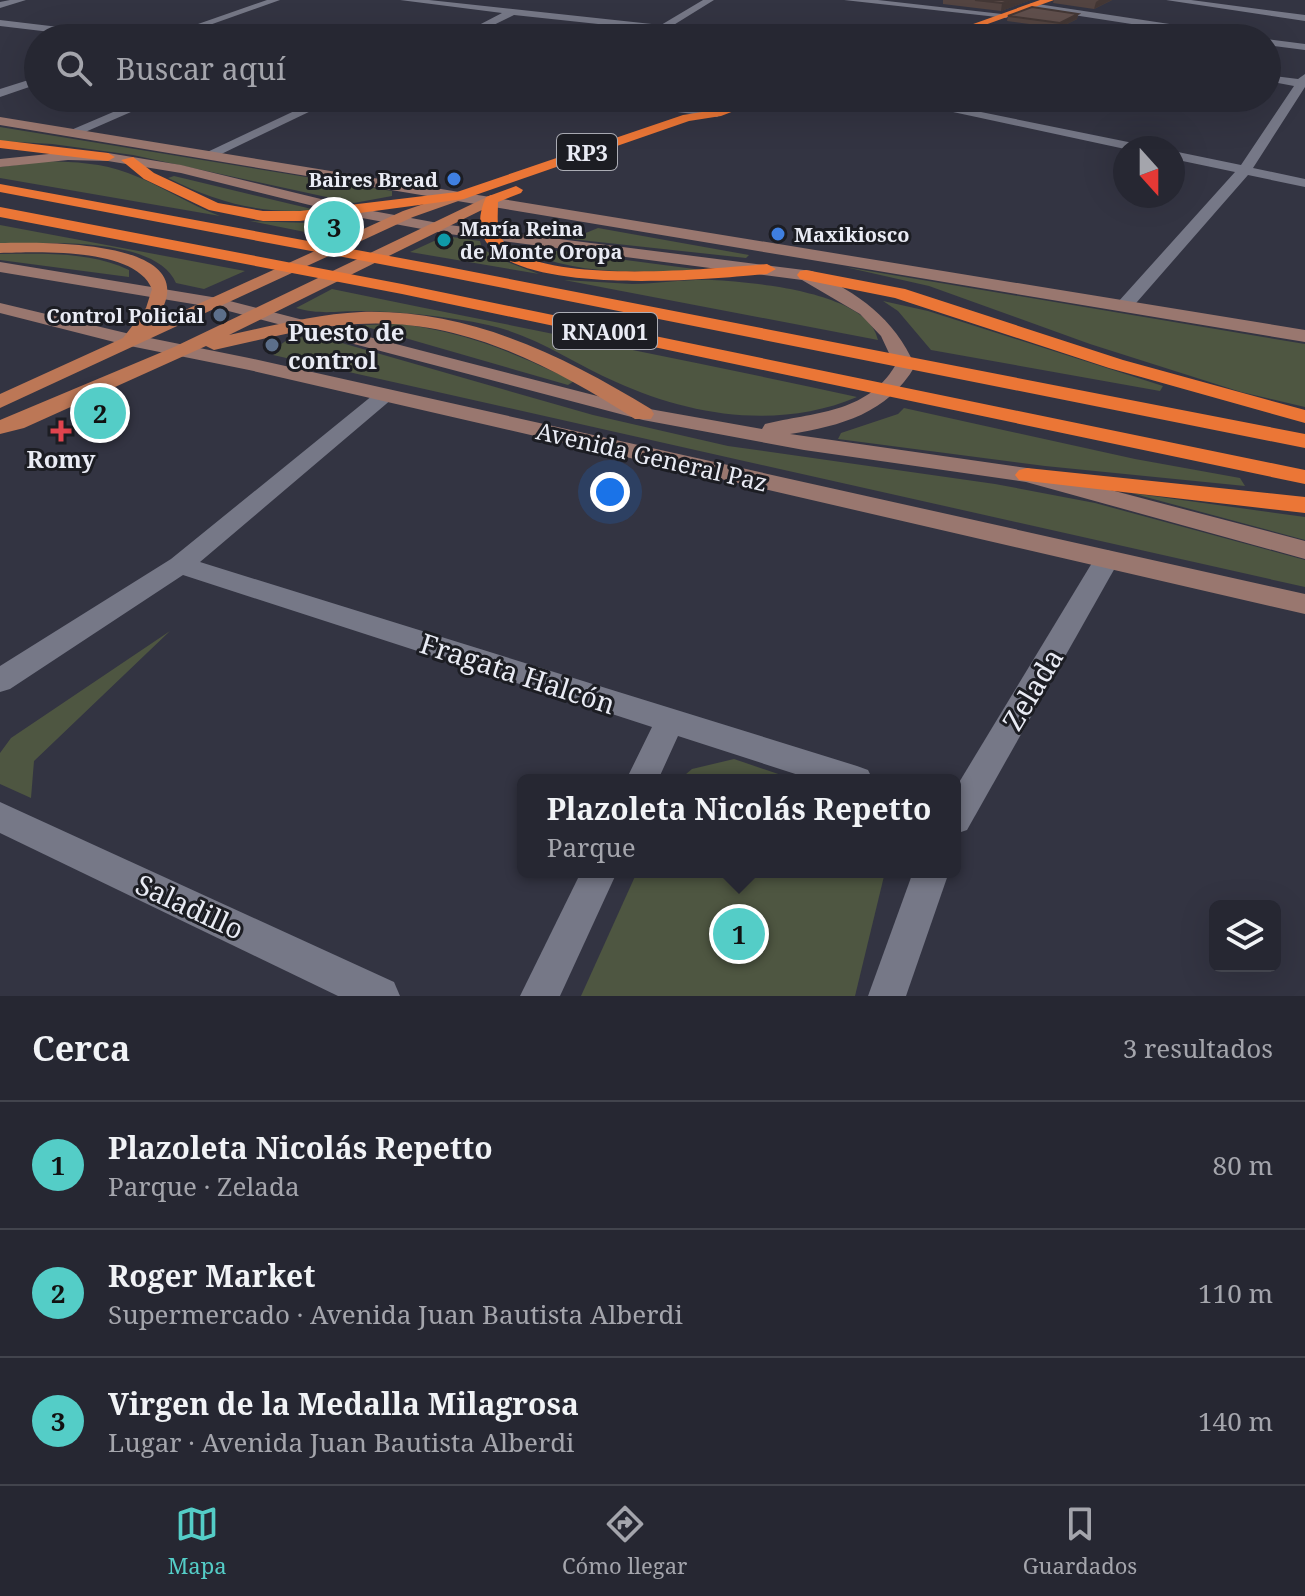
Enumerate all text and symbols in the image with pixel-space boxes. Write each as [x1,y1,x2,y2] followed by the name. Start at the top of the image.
[24,24,1281,112] search box
[52,46,96,90] icon: search
[116,48,286,89] text: Buscar aquí
[557,134,617,170] road number: RP3
[1113,136,1185,208] north arrow
[308,166,438,193] place label: Baires Bread
[445,170,463,188] marker: Baires Bread
[308,197,360,257] pin: 3
[460,215,622,265] place label: María Reina de Monte Oropa
[794,221,910,248] place label: Maxikiosco
[769,225,787,243] marker: Maxikiosco
[435,231,453,249] marker: María Reina de Monte Oropa
[46,302,204,329] place label: Control Policial
[211,306,229,324] marker: Control Policial
[553,313,657,349] road number: RNA001
[288,315,405,376] place label: Puesto de control
[263,336,281,354] marker: Puesto de control
[74,383,126,443] pin: 2
[533,413,771,499] street label: Avenida General Paz
[52,422,70,440] marker: Romy
[27,442,96,475] place label: Romy
[590,472,630,512] your location
[415,624,621,722] street label: Fragata Halcón
[993,641,1071,737] street label: Zelada
[517,774,961,878] popup
[547,788,931,829] text: Plazoleta Nicolás Repetto
[547,829,636,865] text: Parque
[130,864,250,948] street label: Saladillo
[1209,900,1281,972] map controls
[1209,900,1281,972] button: layers
[713,904,765,964] pin: 1
[32,1025,130,1071] text: Cerca
[1123,1030,1273,1066] text: 3 resultados
[108,1127,493,1168] text: Plazoleta Nicolás Repetto
[51,1147,65,1183] text: 1
[1213,1147,1273,1183] text: 80 m
[108,1168,300,1204] text: Parque · Zelada
[108,1255,315,1296] text: Roger Market
[51,1275,65,1311] text: 2
[1198,1275,1273,1311] text: 110 m
[108,1296,683,1332] text: Supermercado · Avenida Juan Bautista Alberdi
[108,1383,579,1424] text: Virgen de la Medalla Milagrosa
[51,1403,65,1439] text: 3
[1198,1403,1273,1439] text: 140 m
[108,1424,574,1460] text: Lugar · Avenida Juan Bautista Alberdi
[168,1502,227,1580] tab: Mapa
[562,1502,687,1580] tab: Cómo llegar
[1023,1502,1137,1580] tab: Guardados

